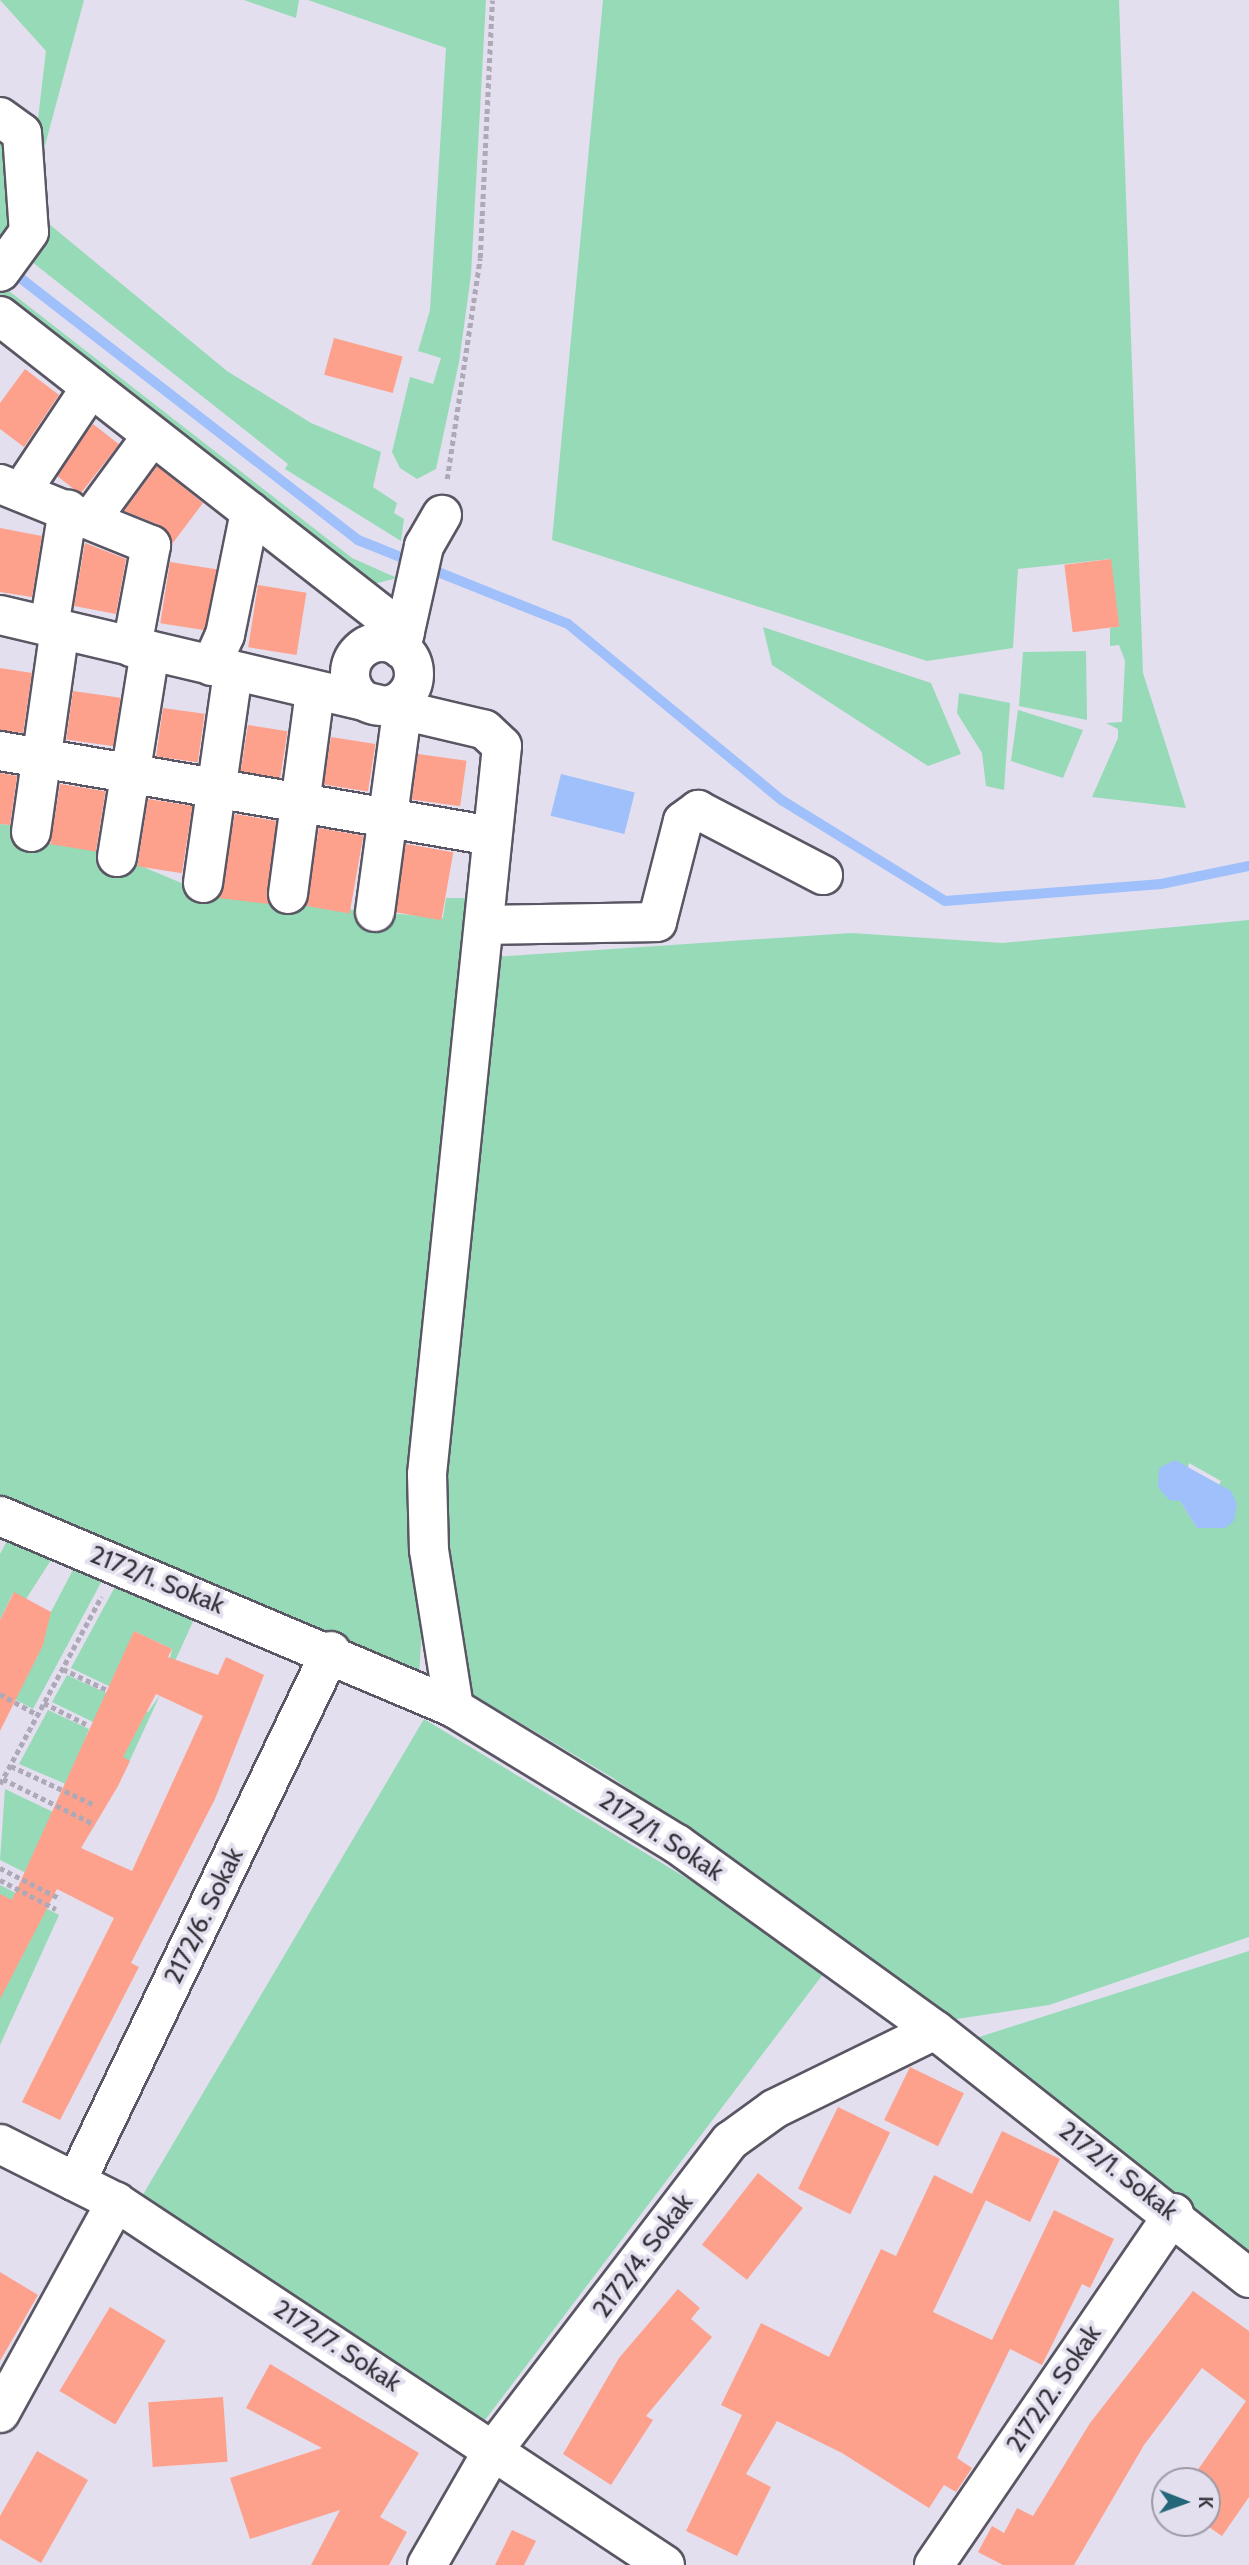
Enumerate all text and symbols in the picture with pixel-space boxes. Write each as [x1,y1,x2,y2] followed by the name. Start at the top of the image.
[85,1539,229,1621] street label: 2172/1. Sokak
[593,1784,729,1888] street label: 2172/1. Sokak
[158,1843,250,1989] street label: 2172/6. Sokak
[1052,2115,1184,2227] street label: 2172/1. Sokak
[586,2188,700,2324] street label: 2172/4. Sokak
[267,2293,407,2399] street label: 2172/7. Sokak
[1000,2319,1108,2459] street label: 2172/2. Sokak
[1151,2467,1221,2537] north arrow
[1194,2496,1217,2508] text: K

